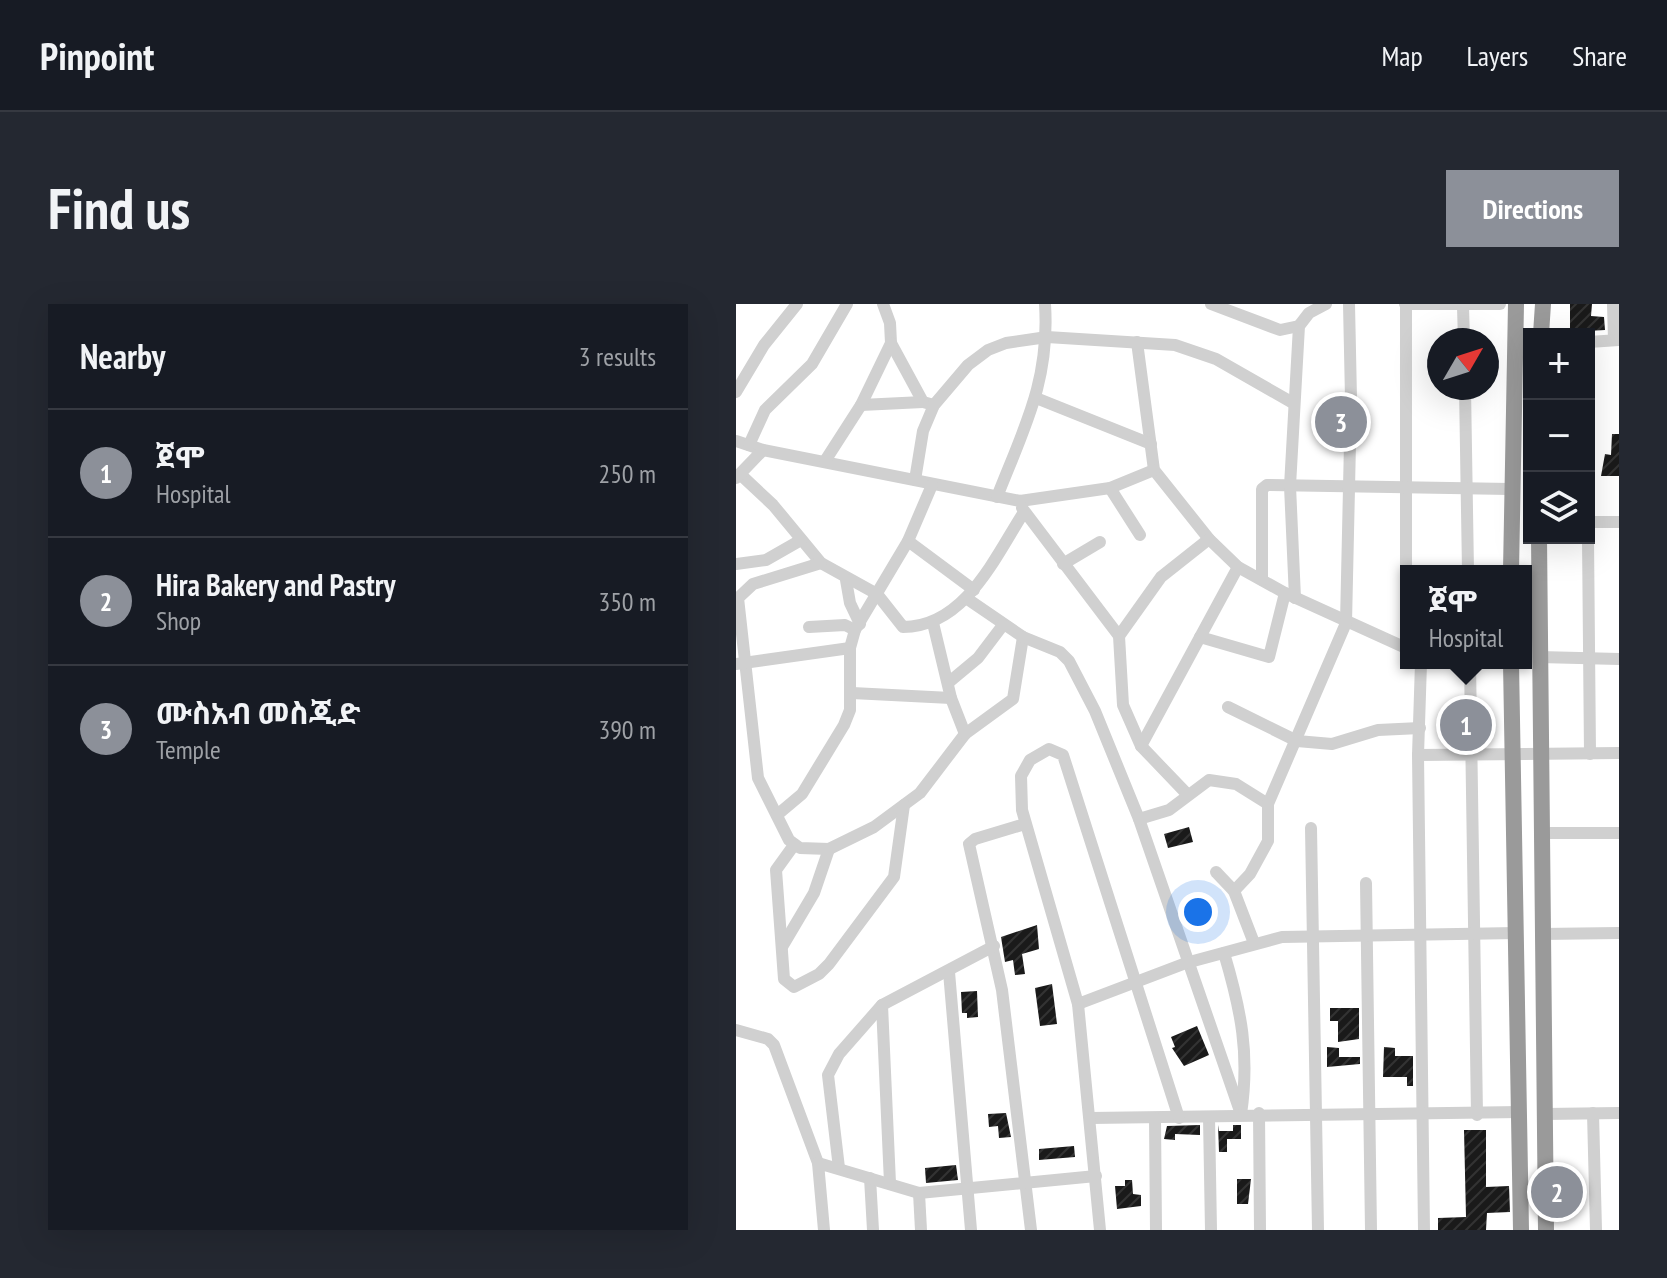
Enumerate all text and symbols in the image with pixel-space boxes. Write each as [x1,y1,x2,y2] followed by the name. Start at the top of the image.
[40,31,154,80] text: Pinpoint
[1381,37,1423,74] text: Map
[1467,37,1528,74] text: Layers
[1572,37,1627,74] text: Share
[1446,170,1619,247] button: Directions
[48,172,190,244] text: Find us
[1427,328,1499,400] north arrow
[1523,328,1595,544] map controls
[1523,328,1595,400] button: +
[80,334,165,378] text: Nearby
[579,340,656,373] text: 3 results
[1315,392,1367,452] pin: 3
[1523,400,1595,472] button: −
[156,437,205,476] text: ጀሞ
[100,457,112,490] text: 1
[598,457,656,490] text: 250 m
[1523,472,1595,544] button: layers
[156,477,231,510] text: Hospital
[156,565,396,604] text: Hira Bakery and Pastry
[1400,565,1532,669] popup
[1429,581,1478,620] text: ጀሞ
[100,585,112,618] text: 2
[598,585,656,618] text: 350 m
[156,604,201,637] text: Shop
[1429,621,1503,654] text: Hospital
[156,693,361,732] text: ሙስአብ መስጂድ
[1440,695,1492,755] pin: 1
[100,713,112,746] text: 3
[598,713,656,746] text: 390 m
[156,733,221,766] text: Temple
[1178,892,1218,932] your location
[1531,1162,1583,1222] pin: 2

